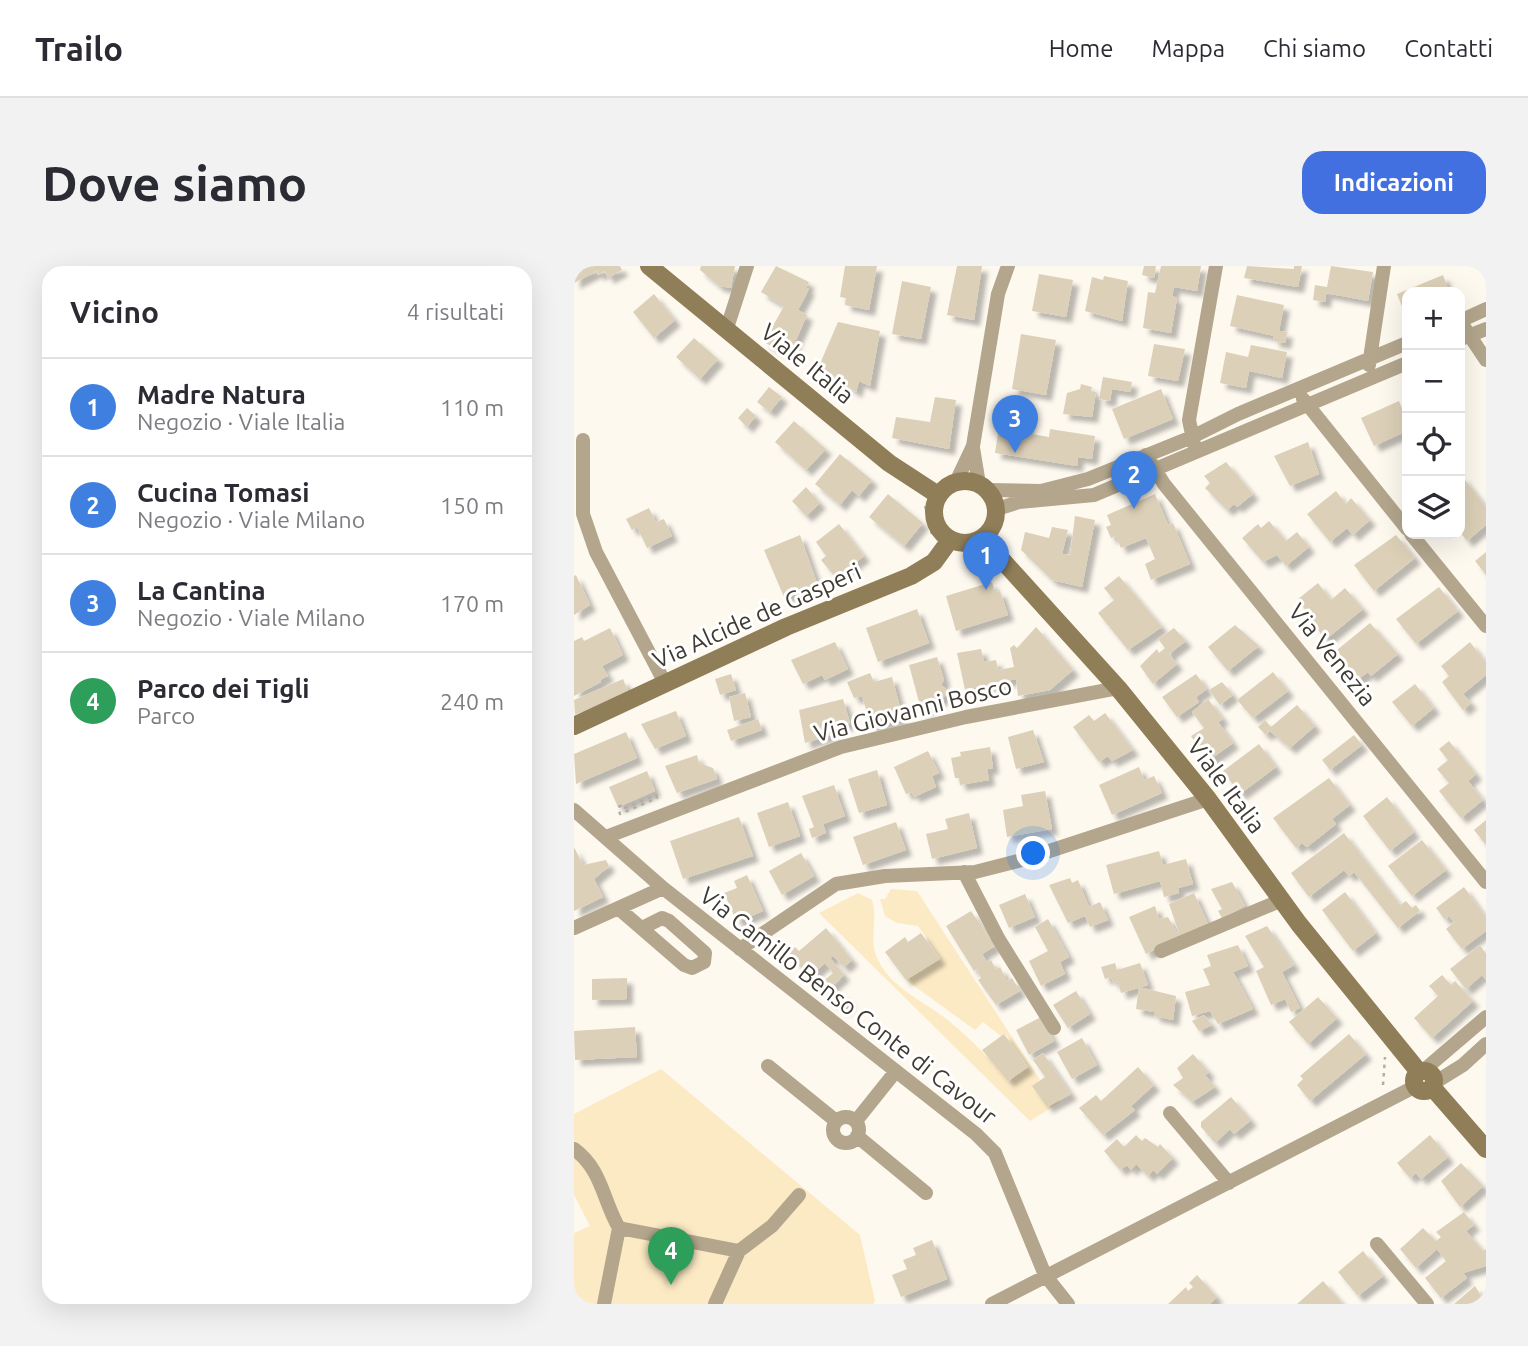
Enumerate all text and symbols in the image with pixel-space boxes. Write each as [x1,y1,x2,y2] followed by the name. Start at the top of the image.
[35,30,123,67] text: Trailo
[1049,35,1113,62] text: Home
[1151,35,1225,62] text: Mappa
[1263,35,1366,62] text: Chi siamo
[1404,35,1493,62] text: Contatti
[1302,151,1486,214] button: Indicazioni
[42,155,307,210] text: Dove siamo
[1402,287,1465,539] map controls
[1402,287,1465,350] button: +
[70,295,159,329] text: Vicino
[407,299,504,324] text: 4 risultati
[755,318,859,409] street label: Viale Italia
[1402,350,1465,413] button: −
[137,380,306,409] text: Madre Natura
[87,395,99,420] text: 1
[440,395,504,420] text: 110 m
[992,395,1038,453] pin: 3
[137,409,345,434] text: Negozio · Viale Italia
[1402,413,1465,476] button: locate
[1111,451,1157,509] pin: 2
[1402,476,1465,539] button: layers
[137,478,310,507] text: Cucina Tomasi
[87,493,99,518] text: 2
[440,493,504,518] text: 150 m
[137,507,365,532] text: Negozio · Viale Milano
[963,532,1009,590] pin: 1
[649,557,865,674] street label: Via Alcide de Gasperi
[137,576,266,605] text: La Cantina
[87,591,99,616] text: 3
[440,591,504,616] text: 170 m
[1283,598,1382,711] street label: Via Venezia
[137,605,365,630] text: Negozio · Viale Milano
[811,672,1015,747] street label: Via Giovanni Bosco
[137,674,310,703] text: Parco dei Tigli
[87,689,99,714] text: 4
[440,689,504,714] text: 240 m
[137,703,195,728] text: Parco
[1182,733,1271,838] street label: Viale Italia
[1016,836,1050,870] your location
[695,881,1002,1130] street label: Via Camillo Benso Conte di Cavour
[648,1227,694,1285] pin: 4

